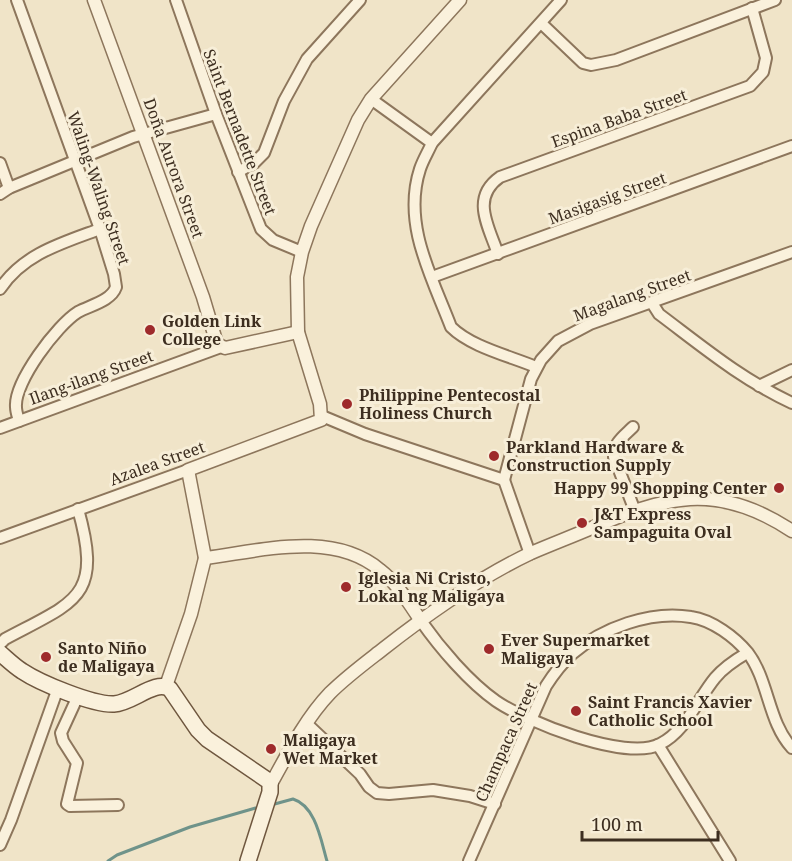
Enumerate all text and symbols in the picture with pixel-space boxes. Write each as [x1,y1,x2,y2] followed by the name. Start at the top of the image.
[198,46,282,218] street label: Saint Bernadette Street
[548,83,690,153] street label: Espina Baba Street
[138,95,210,241] street label: Doña Aurora Street
[62,108,136,268] street label: Waling-Waling Street
[545,166,669,229] street label: Masigasig Street
[570,263,694,326] street label: Magalang Street
[162,310,262,350] place label: Golden Link College
[143,323,157,337] marker: Golden Link College
[26,344,156,410] street label: Ilang-ilang Street
[359,384,541,424] place label: Philippine Pentecostal Holiness Church
[340,397,354,411] marker: Philippine Pentecostal Holiness Church
[106,435,208,490] street label: Azalea Street
[506,436,684,476] place label: Parkland Hardware & Construction Supply
[487,449,501,463] marker: Parkland Hardware & Construction Supply
[554,477,768,499] place label: Happy 99 Shopping Center
[772,481,786,495] marker: Happy 99 Shopping Center
[593,503,732,543] place label: J&T Express Sampaguita Oval
[575,516,589,530] marker: J&T Express Sampaguita Oval
[358,567,505,607] place label: Iglesia Ni Cristo, Lokal ng Maligaya
[339,580,353,594] marker: Iglesia Ni Cristo, Lokal ng Maligaya
[501,629,650,669] place label: Ever Supermarket Maligaya
[58,637,155,677] place label: Santo Niño de Maligaya
[482,642,496,656] marker: Ever Supermarket Maligaya
[39,650,53,664] marker: Santo Niño de Maligaya
[470,678,542,805] street label: Champaca Street
[588,691,753,731] place label: Saint Francis Xavier Catholic School
[569,704,583,718] marker: Saint Francis Xavier Catholic School
[283,729,378,769] place label: Maligaya Wet Market
[264,742,278,756] marker: Maligaya Wet Market
[582,804,718,842] scale bar
[591,812,643,836] text: 100 m

